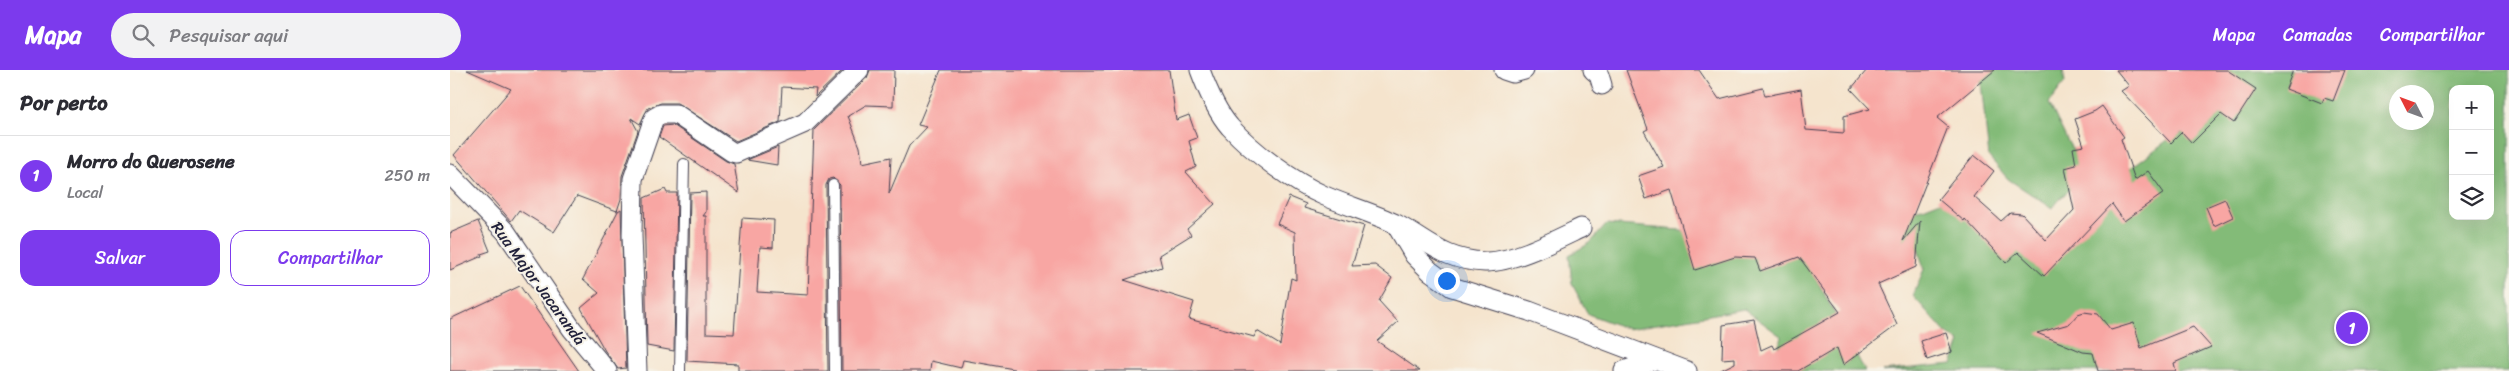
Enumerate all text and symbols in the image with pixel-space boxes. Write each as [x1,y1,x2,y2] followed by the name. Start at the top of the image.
[111,13,461,58] search box
[25,14,81,56] text: Mapa
[169,19,288,52] text: Pesquisar aqui
[2213,19,2255,51] text: Mapa
[2283,19,2352,51] text: Camadas
[2380,19,2484,51] text: Compartilhar
[129,21,157,49] icon: search
[20,84,108,122] text: Por perto
[2389,85,2434,130] north arrow
[2449,85,2494,220] map controls
[2449,85,2494,130] button: +
[2449,130,2494,175] button: −
[67,145,235,178] text: Morro do Querosene
[33,161,39,190] text: 1
[384,161,430,190] text: 250 m
[2449,175,2494,220] button: layers
[67,178,103,207] text: Local
[484,215,594,351] street label: Rua Major Jacarandá
[20,230,220,286] button: Salvar
[230,230,430,286] button: Compartilhar
[1434,268,1460,294] your location
[2336,309,2368,347] pin: 1

